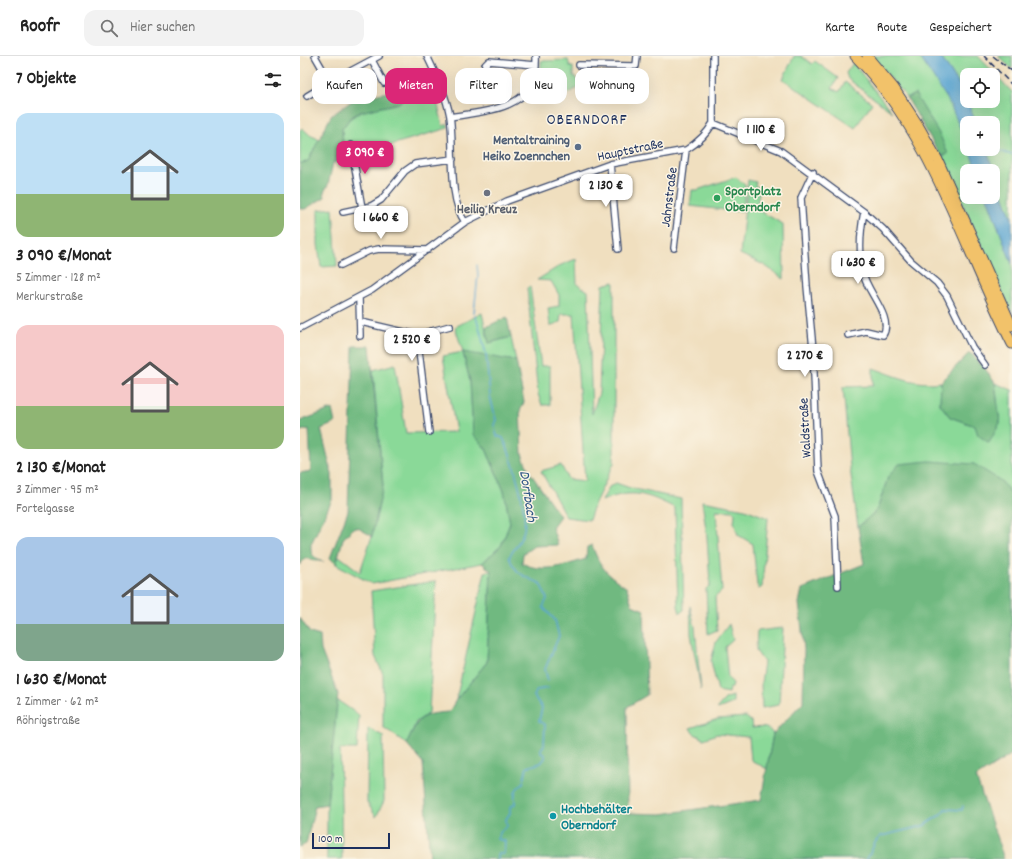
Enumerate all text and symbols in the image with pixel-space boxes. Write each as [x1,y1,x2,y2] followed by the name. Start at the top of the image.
[84,10,364,46] search box
[20,14,60,41] text: Roofr
[98,17,120,39] icon: search
[130,17,195,39] text: Hier suchen
[825,18,855,38] text: Karte
[877,18,907,38] text: Route
[929,18,992,38] text: Gespeichert
[16,68,76,92] text: 7 Objekte
[312,68,377,104] chip: Kaufen
[385,68,447,104] chip: Mieten
[455,68,512,104] chip: Filter
[520,68,567,104] chip: Neu
[575,68,649,104] chip: Wohnung
[960,68,1000,204] map controls
[960,68,1000,108] button: locate
[262,69,284,91] icon: filters
[546,109,628,132] district label: OBERNDORF
[960,116,1000,156] button: +
[724,118,798,152] pin: 1 110 €
[747,121,775,140] text: 1 110 €
[483,131,571,167] place label: Mentaltraining Heiko Zoennchen
[596,134,665,168] street label: Hauptstraße
[114,139,186,211] icon: home
[328,141,402,175] pin: 3 090 €
[573,142,583,152] marker: Mentaltraining Heiko Zoennchen
[345,144,385,163] text: 3 090 €
[960,164,1000,204] button: −
[656,166,684,228] street label: Jahnstraße
[569,174,643,208] pin: 2 130 €
[589,177,623,196] text: 2 130 €
[725,182,782,218] place label: Sportplatz Oberndorf
[482,188,492,198] marker: Heilig Kreuz
[712,193,722,203] marker: Sportplatz Oberndorf
[457,200,518,220] place label: Heilig Kreuz
[344,206,418,240] pin: 1 660 €
[363,209,399,228] text: 1 660 €
[16,245,112,269] text: 3 090 €/Monat
[821,251,895,285] pin: 1 630 €
[840,254,876,273] text: 1 630 €
[16,269,101,288] text: 5 Zimmer · 128 m²
[16,288,83,307] text: Merkurstraße
[375,328,449,362] pin: 2 520 €
[393,331,431,350] text: 2 520 €
[768,344,842,378] pin: 2 270 €
[787,347,823,366] text: 2 270 €
[114,351,186,423] icon: home
[794,397,818,458] street label: Waldstraße
[16,457,106,481] text: 2 130 €/Monat
[512,469,542,525] water label: Dorfbach
[16,481,99,500] text: 3 Zimmer · 95 m²
[16,500,74,519] text: Fortelgasse
[114,563,186,635] icon: home
[16,669,107,693] text: 1 630 €/Monat
[16,693,99,712] text: 2 Zimmer · 62 m²
[16,712,80,731] text: Röhrigstraße
[561,800,633,836] place label: Hochbehälter Oberndorf
[548,811,558,821] marker: Hochbehälter Oberndorf
[312,831,390,850] scale bar
[318,832,342,848] text: 100 m

